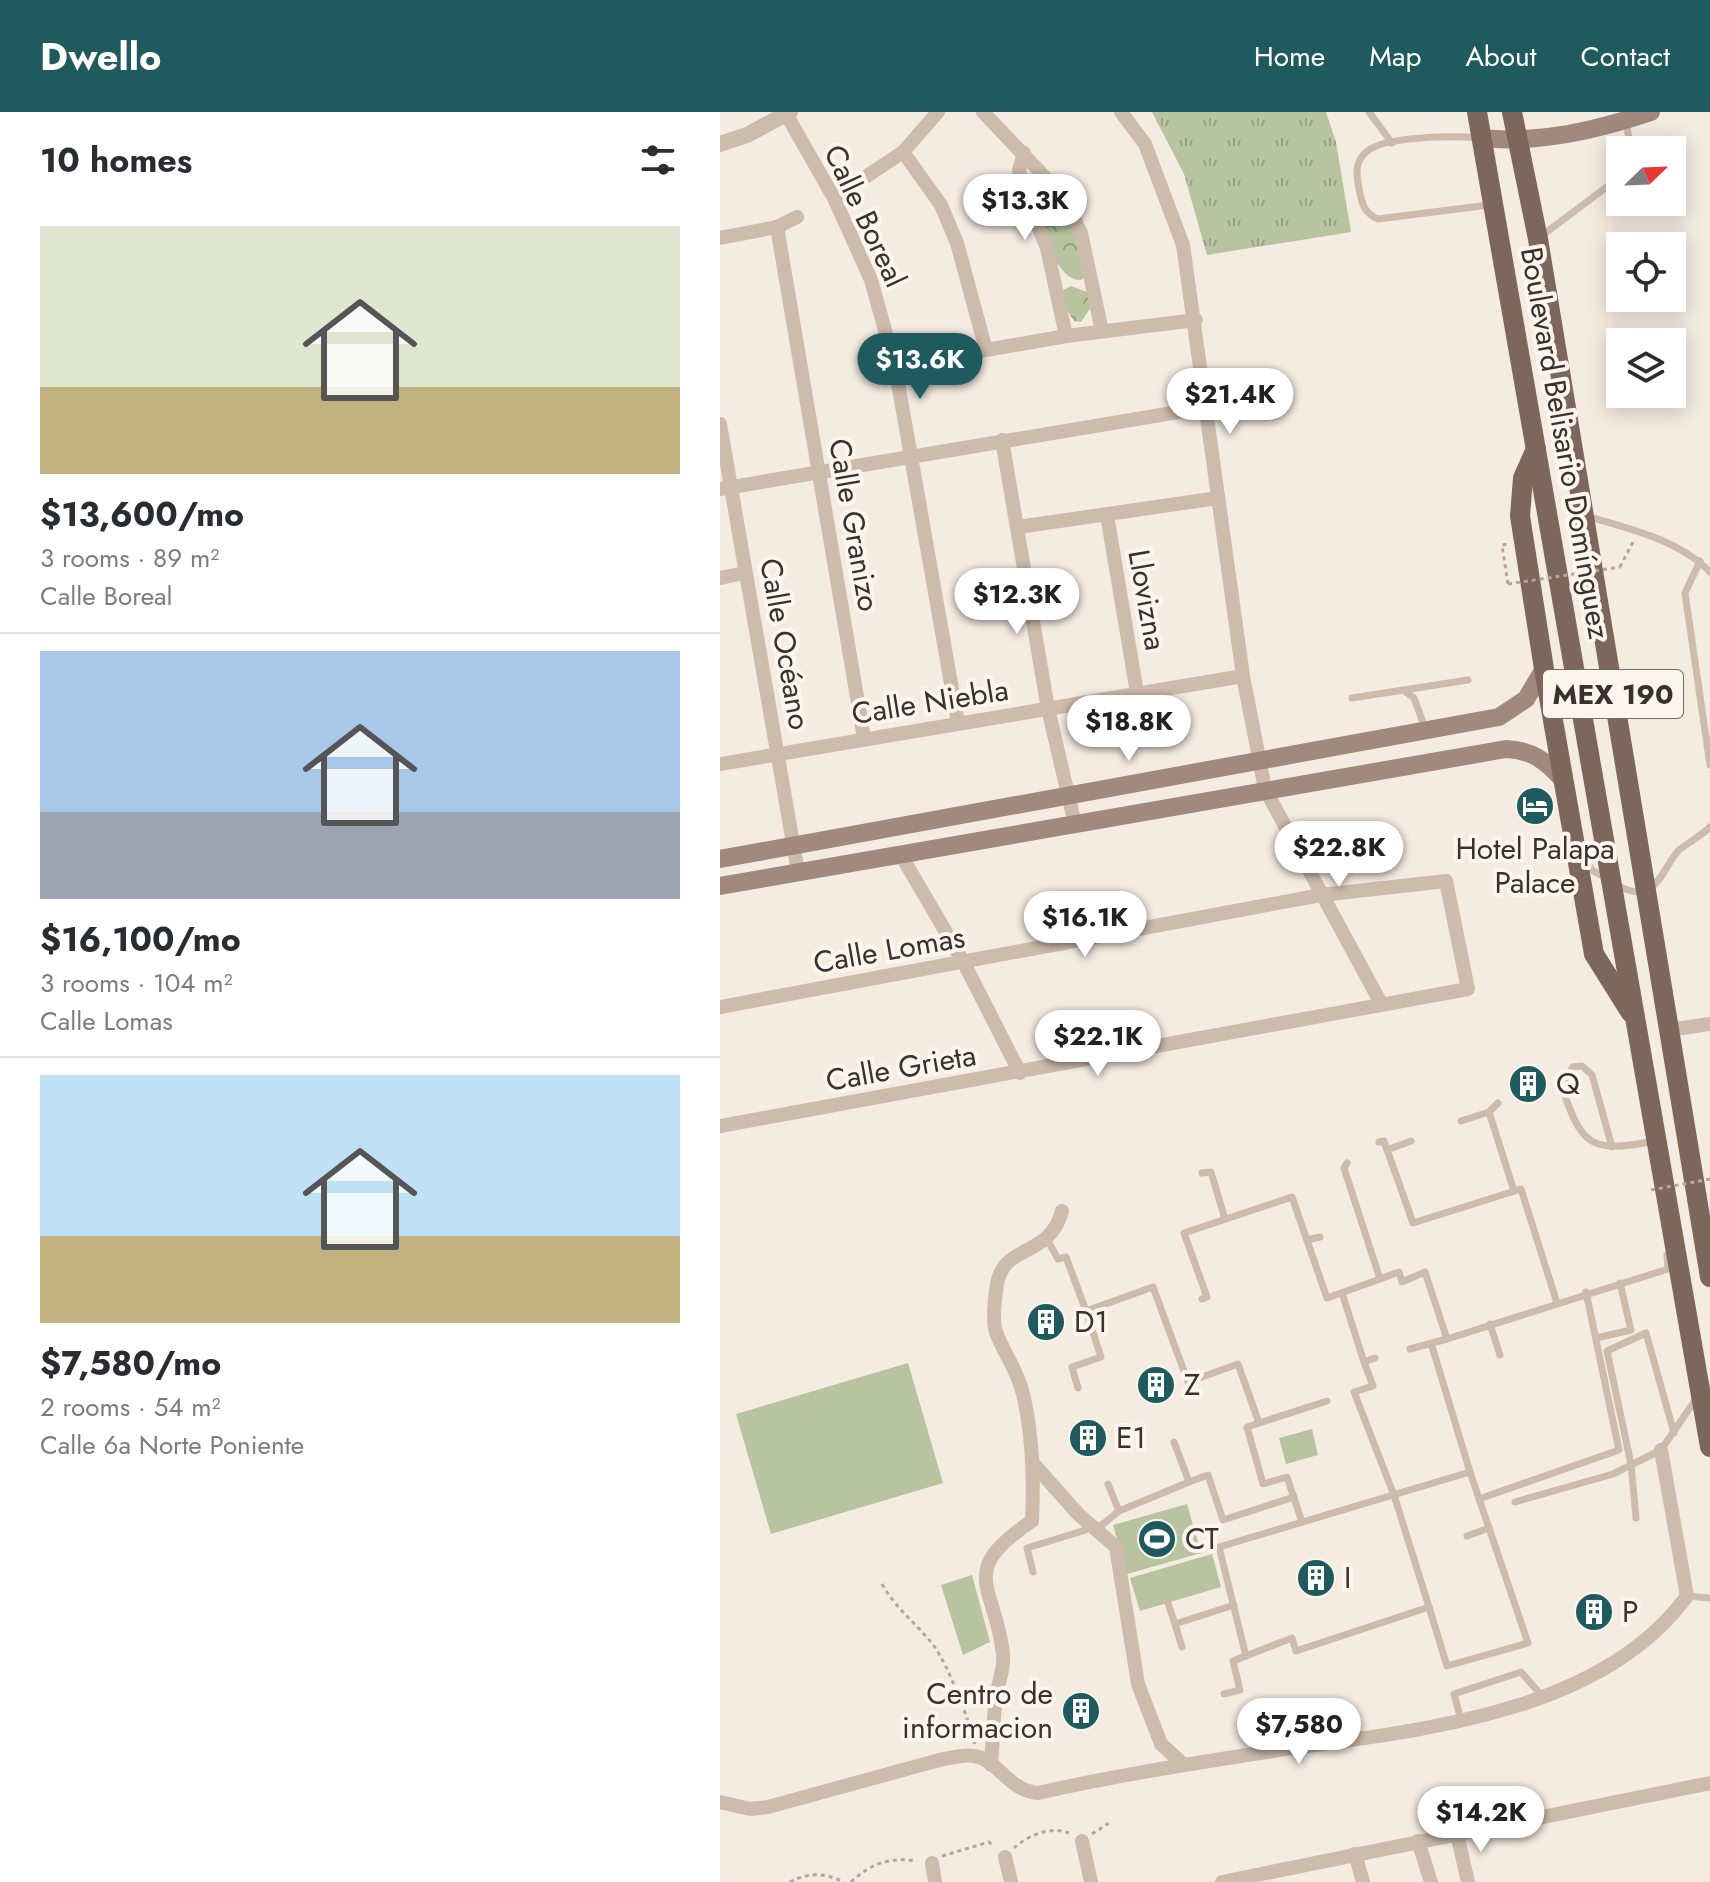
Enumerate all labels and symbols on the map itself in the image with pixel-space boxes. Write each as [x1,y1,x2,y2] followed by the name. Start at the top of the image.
[1606,136,1686,216] north arrow
[814,137,917,294] street label: Calle Boreal
[960,174,1090,242] pin: $13.3K
[1510,244,1621,642] street label: Boulevard Belisario Domínguez
[855,333,985,401] pin: $13.6K
[1165,368,1295,436] pin: $21.4K
[818,435,891,615] street label: Calle Granizo
[1118,546,1177,654] street label: Llovizna
[749,555,822,733] street label: Calle Océano
[952,568,1082,636] pin: $12.3K
[848,668,1011,735] street label: Calle Niebla
[1543,670,1683,718] road number: MEX 190
[1064,695,1194,763] pin: $18.8K
[1514,785,1556,827] hotel icon: Hotel Palapa Palace
[1274,821,1404,889] pin: $22.8K
[1455,827,1615,904] place label: Hotel Palapa Palace
[1020,891,1150,959] pin: $16.1K
[810,915,968,984] street label: Calle Lomas
[1033,1010,1163,1078] pin: $22.1K
[823,1033,979,1102] street label: Calle Grieta
[1556,1062,1580,1105] place label: Q
[1507,1063,1549,1105] building icon: Q
[1074,1300,1108,1343] place label: D1
[1025,1301,1067,1343] building icon: D1
[1184,1363,1200,1406] place label: Z
[1135,1364,1177,1406] building icon: Z
[1116,1416,1146,1459] place label: E1
[1067,1417,1109,1459] building icon: E1
[1185,1517,1219,1560] place label: CT
[1136,1518,1178,1560] sports icon: CT
[1344,1556,1351,1599] place label: I
[1295,1557,1337,1599] building icon: I
[1622,1590,1638,1633] place label: P
[1573,1591,1615,1633] building icon: P
[902,1672,1053,1749] place label: Centro de informacion
[1060,1690,1102,1732] building icon: Centro de informacion
[1234,1698,1364,1766] pin: $7,580
[1416,1786,1546,1854] pin: $14.2K

